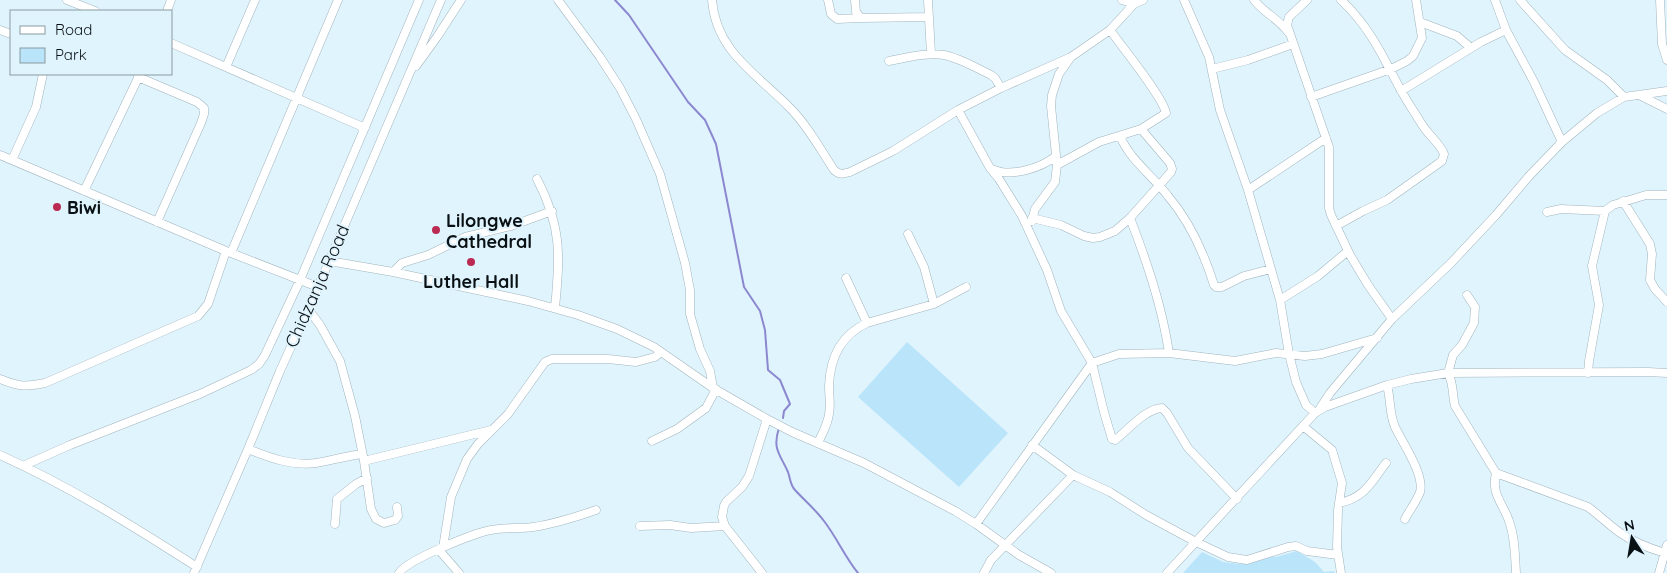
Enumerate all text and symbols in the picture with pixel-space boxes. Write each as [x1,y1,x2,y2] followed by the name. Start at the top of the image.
[10,10,172,75] legend
[55,20,92,39] text: Road
[55,45,87,64] text: Park
[67,196,101,219] place label: Biwi
[51,201,63,213] marker: Biwi
[446,209,532,253] place label: Lilongwe Cathedral
[280,221,354,351] street label: Chidzanja Road
[430,224,442,236] marker: Lilongwe Cathedral
[465,256,477,268] marker: Luther Hall
[423,270,519,293] place label: Luther Hall
[1607,513,1657,563] north arrow
[1622,515,1636,535] text: N

